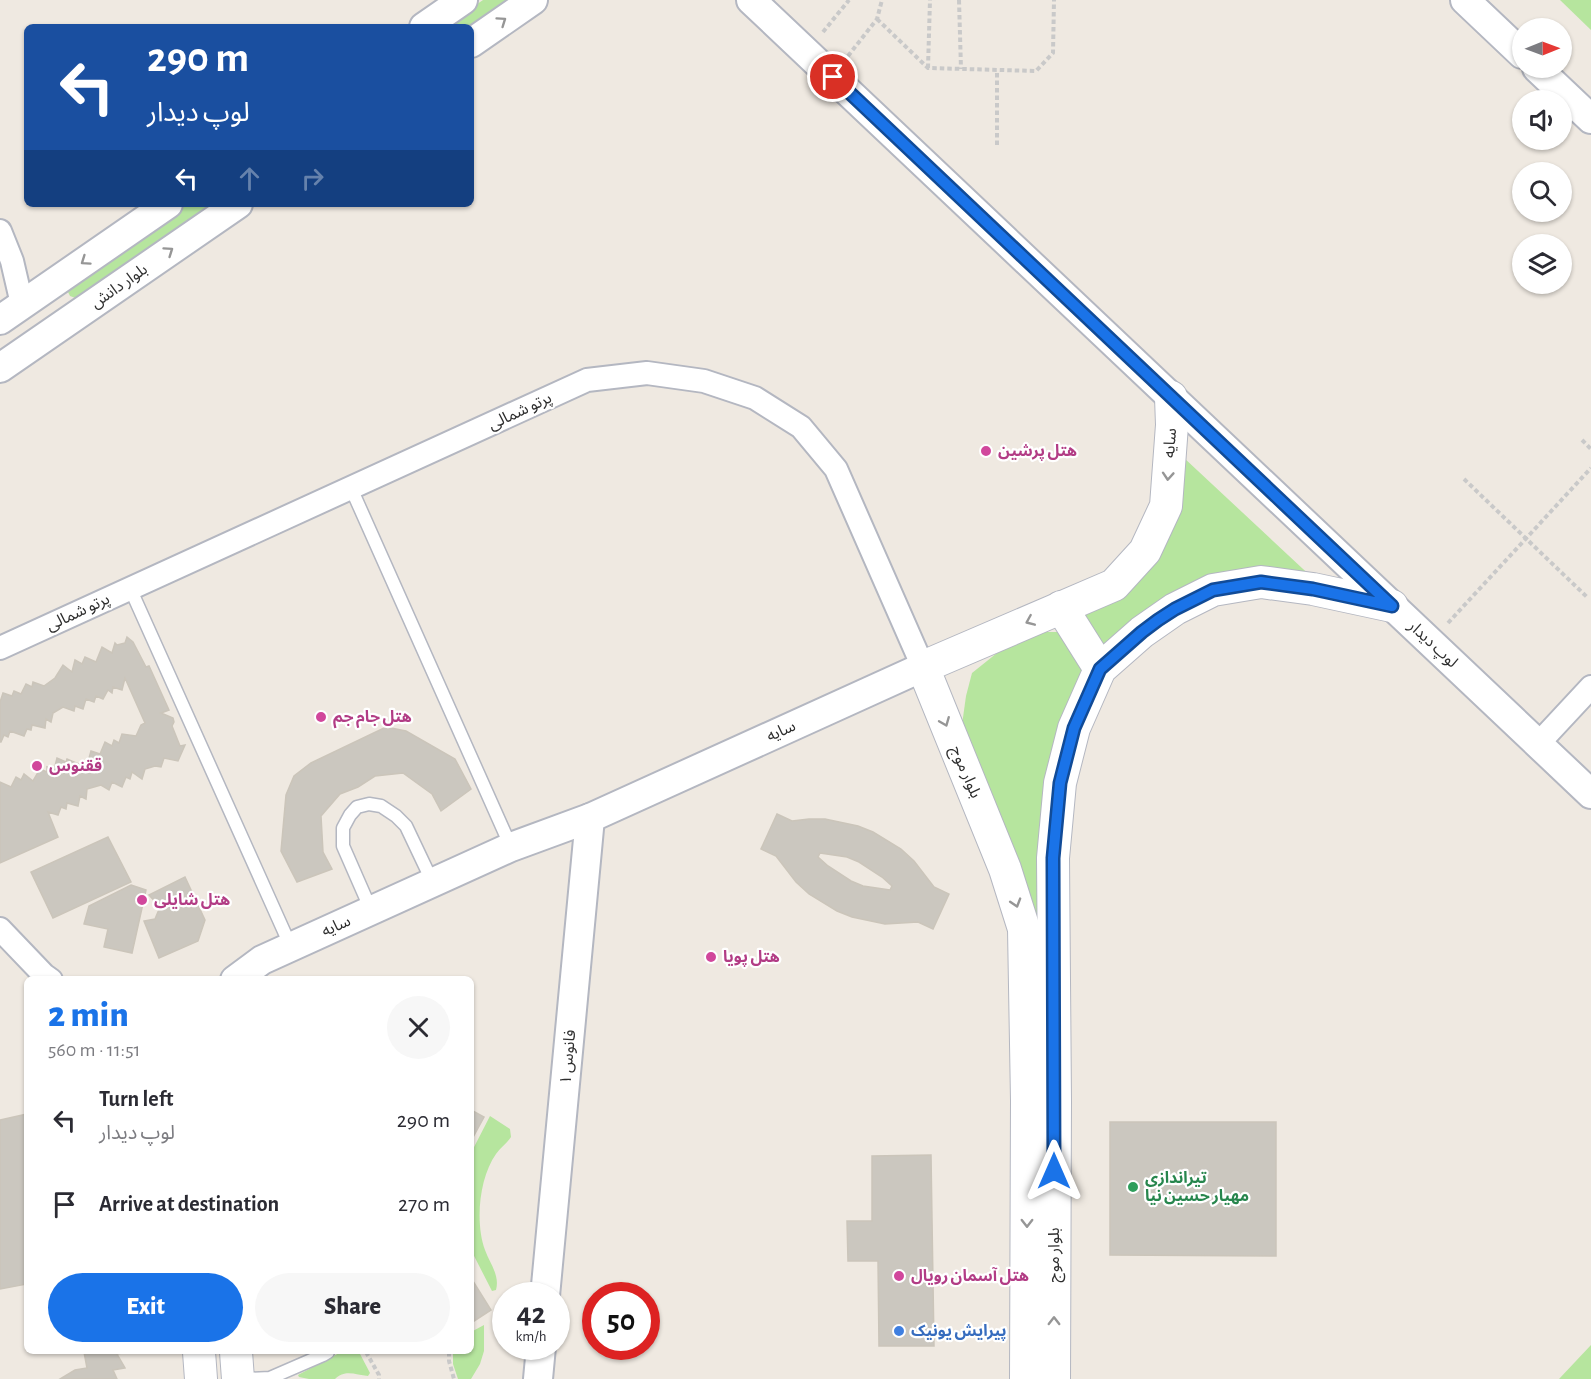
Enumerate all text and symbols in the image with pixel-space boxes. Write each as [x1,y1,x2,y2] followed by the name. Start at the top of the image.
[496,17,506,29] one-way arrow
[1512,18,1572,78] north arrow
[1512,18,1572,294] map controls
[147,37,249,79] text: 290 m
[48,48,126,126] icon: left
[807,51,858,102] pin
[816,60,849,93] icon: arrive
[1512,90,1572,150] button: sound
[147,99,250,126] text: لوپ دیدار
[170,162,203,195] icon: left
[233,162,266,195] icon: ahead
[296,162,329,195] icon: right
[1512,162,1572,222] button: search
[1512,234,1572,294] button: layers
[162,247,173,258] one-way arrow
[81,254,92,265] one-way arrow
[88,261,151,312] street label: بلوار دانش
[486,389,555,435] street label: پرتو شمالی
[1161,428,1179,458] street label: سایه
[998,443,1077,461] place label: هتل پرشین
[979,444,993,458] marker: هتل پرشین
[1161,472,1174,481] one-way arrow
[44,590,113,636] street label: پرتو شمالی
[1026,614,1037,626] one-way arrow
[1403,617,1461,672] street label: لوپ دیدار
[333,709,412,729] place label: هتل جام جم
[314,710,328,724] marker: هتل جام جم
[938,715,950,726] one-way arrow
[764,718,798,744] street label: سایه
[944,743,984,802] street label: بلوار موج
[49,757,102,775] place label: ققنوس
[30,759,44,773] marker: ققنوس
[154,892,230,909] place label: هتل شایلی
[135,893,149,907] marker: هتل شایلی
[1009,897,1021,908] one-way arrow
[319,913,353,939] street label: سایه
[723,949,780,967] place label: هتل پویا
[704,950,718,964] marker: هتل پویا
[387,996,450,1059] button: close
[48,997,129,1033] text: 2 min
[558,1029,579,1085] street label: فانوس ۱
[48,1040,140,1060] text: 560 m · 11:51
[99,1088,173,1110] text: Turn left
[48,1104,81,1137] icon: left
[397,1109,450,1131] text: 290 m
[99,1123,175,1143] text: لوپ دیدار
[1022,1139,1086,1203] position arrow
[1145,1170,1249,1205] place label: تیراندازی مهیار حسین نیا
[1126,1180,1140,1194] marker: تیراندازی مهیار حسین نیا
[48,1188,81,1221] icon: arrive
[99,1193,279,1215] text: Arrive at destination
[398,1193,450,1215] text: 270 m
[1021,1218,1033,1227] one-way arrow
[1046,1227,1066,1283] street label: بلوار موج
[911,1266,1029,1285] place label: هتل آسمان رویال
[892,1269,906,1283] marker: هتل آسمان رویال
[48,1273,243,1342] button: Exit
[255,1273,450,1342] button: Share
[582,1282,660,1360] speed limit sign: 50
[516,1299,546,1329] text: 42
[1048,1316,1060,1325] one-way arrow
[911,1323,1007,1341] place label: پیرایش یونیک
[892,1324,906,1338] marker: پیرایش یونیک
[516,1329,546,1344] text: km/h

